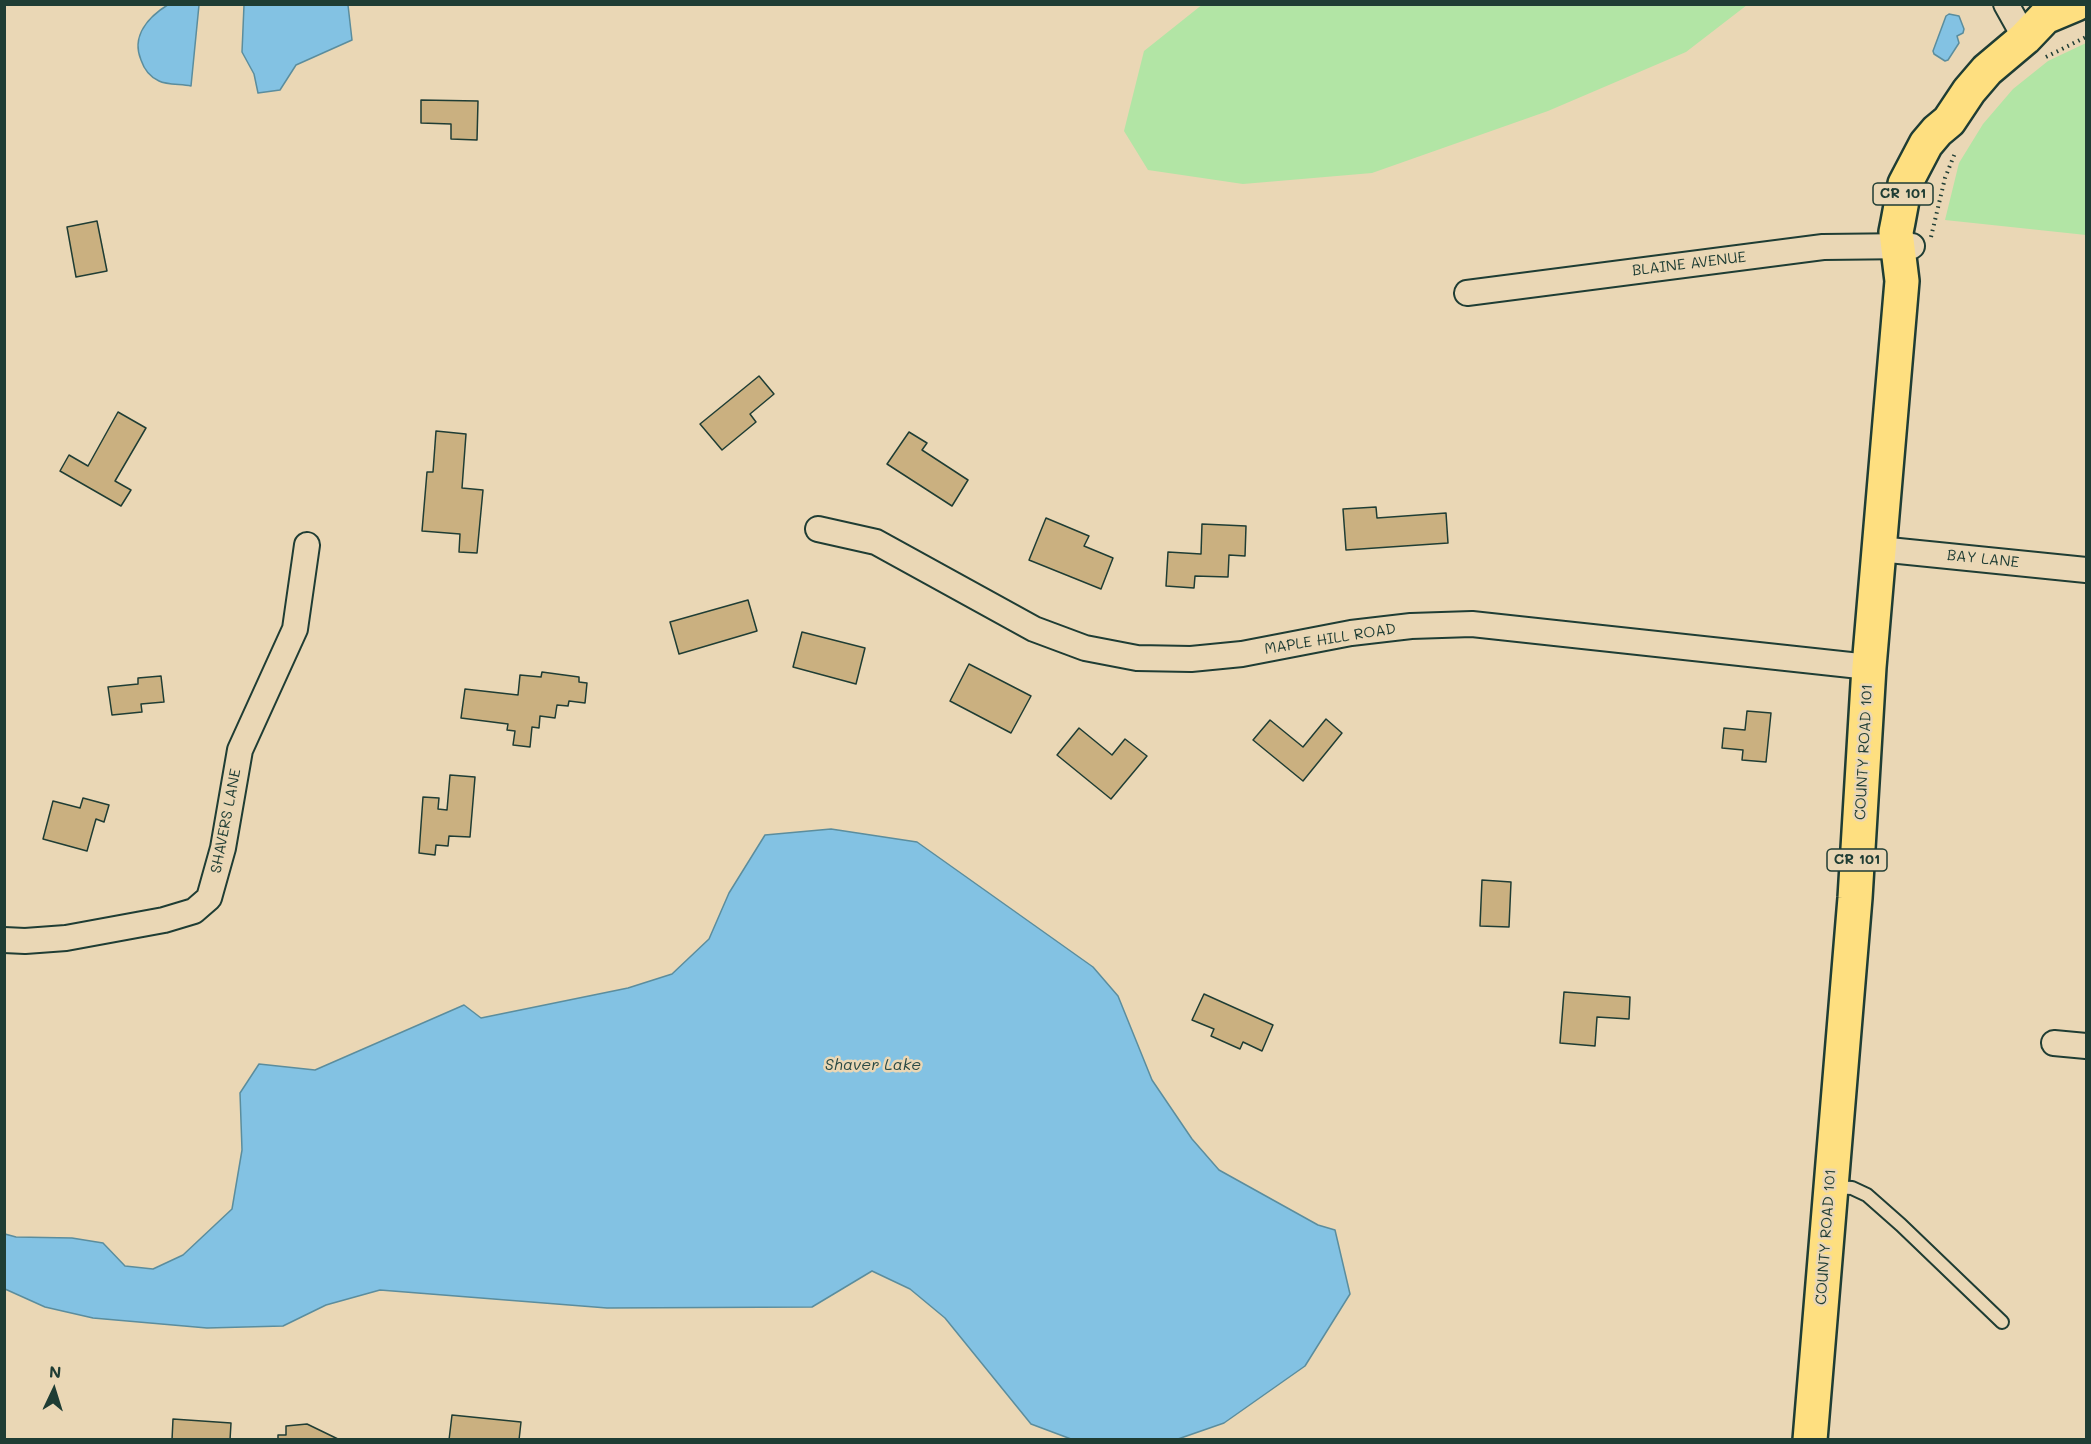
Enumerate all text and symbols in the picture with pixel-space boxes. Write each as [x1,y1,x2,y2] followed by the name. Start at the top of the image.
[1873,183,1933,205] road number: CR 101
[1631,248,1747,280] street label: BLAINE AVENUE
[1946,546,2020,572] street label: BAY LANE
[1263,620,1397,658] street label: MAPLE HILL ROAD
[1851,683,1877,821] street label: COUNTY ROAD 101
[207,767,245,875] street label: SHAVERS LANE
[1827,849,1887,871] road number: CR 101
[825,1055,921,1075] water label: Shaver Lake
[1812,1168,1840,1306] street label: COUNTY ROAD 101
[24,1360,84,1420] north arrow
[48,1361,62,1382] text: N

